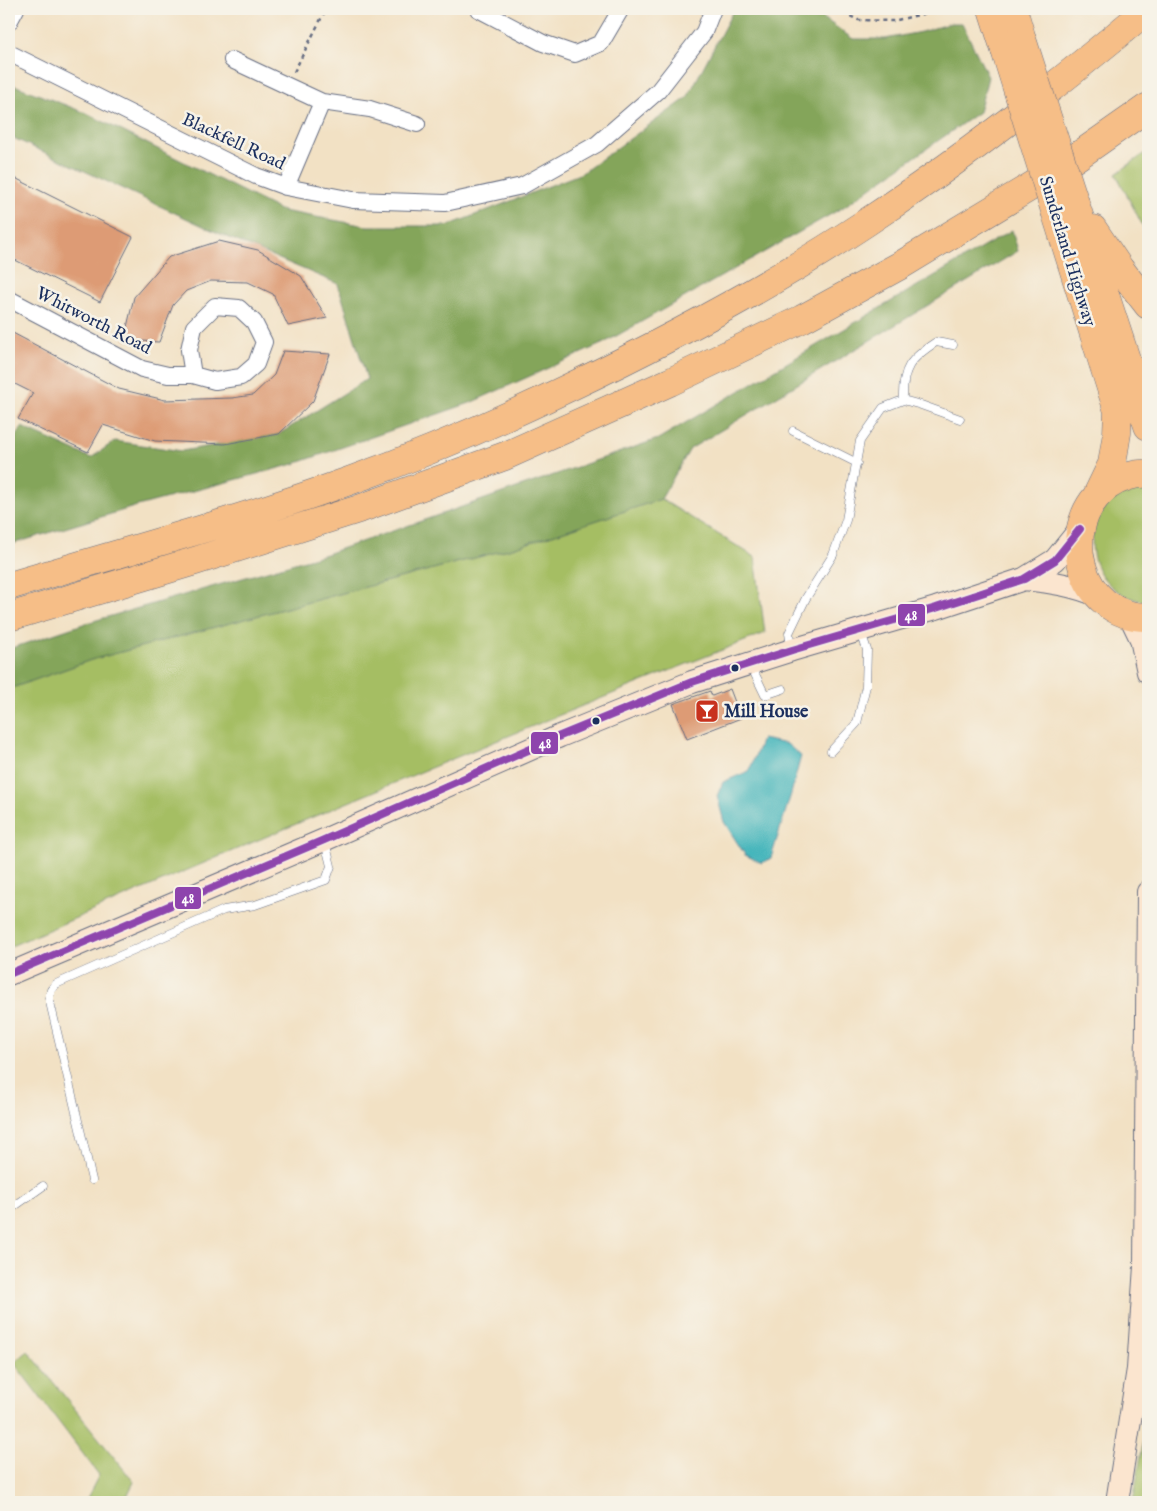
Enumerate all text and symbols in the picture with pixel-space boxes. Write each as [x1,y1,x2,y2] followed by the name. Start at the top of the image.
[178,108,289,176] street label: Blackfell Road
[1033,173,1100,330] street label: Sunderland Highway
[32,282,155,361] street label: Whitworth Road
[897,603,926,627] line badge: 48
[905,607,918,625] text: 48
[730,663,740,673] unlabelled marker
[694,698,720,724] bar icon: Mill House
[724,701,809,724] place label: Mill House
[591,716,601,726] unlabelled marker
[530,731,559,755] line badge: 48
[539,735,552,753] text: 48
[174,886,202,910] line badge: 48
[182,890,195,908] text: 48

